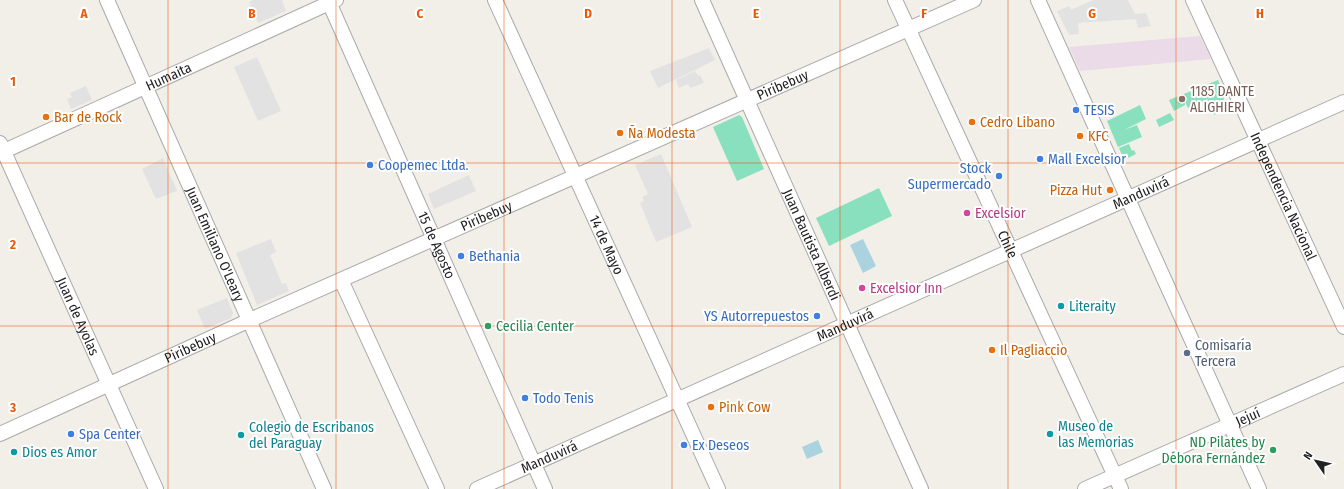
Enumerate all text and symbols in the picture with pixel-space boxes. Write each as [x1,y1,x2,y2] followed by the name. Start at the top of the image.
[79,6,88,21] text: A
[248,6,256,21] text: B
[417,6,424,21] text: C
[584,6,592,21] text: D
[753,6,759,21] text: E
[921,6,927,21] text: F
[1088,6,1096,21] text: G
[1256,6,1264,21] text: H
[143,59,194,94] street label: Humaita
[754,65,812,103] street label: Piribebuy
[10,74,16,89] text: 1
[1190,83,1255,116] place label: 1185 DANTE ALIGHIERI
[1177,94,1187,104] marker: 1185 DANTE ALIGHIERI
[1084,102,1115,119] place label: TESIS
[1071,105,1081,115] marker: TESIS
[54,109,122,126] place label: Bar de Rock
[41,112,51,122] marker: Bar de Rock
[980,114,1055,131] place label: Cedro Libano
[967,117,977,127] marker: Cedro Libano
[628,125,696,142] place label: Ña Modesta
[615,128,625,138] marker: Ña Modesta
[1088,128,1108,145] place label: KFC
[1247,129,1321,263] street label: Independencia Nacional
[1075,131,1085,141] marker: KFC
[1048,151,1126,168] place label: Mall Excelsior
[1035,154,1045,164] marker: Mall Excelsior
[378,157,468,174] place label: Coopemec Ltda.
[365,160,375,170] marker: Coopemec Ltda.
[908,160,991,193] place label: Stock Supermercado
[994,171,1004,181] marker: Stock Supermercado
[1110,173,1172,213] street label: Manduvirá
[1050,182,1102,199] place label: Pizza Hut
[182,184,249,305] street label: Juan Emiliano O'Leary
[1105,185,1115,195] marker: Pizza Hut
[779,186,844,303] street label: Juan Bautista Alberdi
[458,196,515,234] street label: Piribebuy
[975,205,1026,222] place label: Excelsior
[962,208,972,218] marker: Excelsior
[414,209,459,281] street label: 15 de Agosto
[586,212,628,277] street label: 14 de Mayo
[994,228,1022,261] street label: Chile
[9,237,16,252] text: 2
[469,248,520,265] place label: Bethania
[456,251,466,261] marker: Bethania
[53,275,103,358] street label: Juan de Ayolas
[870,280,942,297] place label: Excelsior Inn
[857,283,867,293] marker: Excelsior Inn
[1069,298,1116,315] place label: Literaity
[1056,301,1066,311] marker: Literaity
[814,305,876,345] street label: Manduvirá
[704,308,809,325] place label: YS Autorrepuestos
[812,311,822,321] marker: YS Autorrepuestos
[496,318,574,335] place label: Cecilia Center
[483,321,493,331] marker: Cecilia Center
[162,328,219,366] street label: Piribebuy
[1195,337,1252,370] place label: Comisaría Tercera
[1000,342,1067,359] place label: Il Pagliaccio
[987,345,997,355] marker: Il Pagliaccio
[1182,348,1192,358] marker: Comisaría Tercera
[533,390,594,407] place label: Todo Tenis
[520,393,530,403] marker: Todo Tenis
[719,399,770,416] place label: Pink Cow
[9,400,16,415] text: 3
[706,402,716,412] marker: Pink Cow
[1233,404,1263,430] street label: Jejuí
[1058,418,1134,451] place label: Museo de las Memorias
[249,419,374,452] place label: Colegio de Escribanos del Paraguay
[79,426,141,443] place label: Spa Center
[66,429,76,439] marker: Spa Center
[1045,429,1055,439] marker: Museo de las Memorias
[236,430,246,440] marker: Colegio de Escribanos del Paraguay
[1162,434,1266,467] place label: ND Pilates by Débora Fernández
[518,437,580,477] street label: Manduvirá
[692,437,749,454] place label: Ex Deseos
[679,440,689,450] marker: Ex Deseos
[1296,441,1336,481] north arrow
[22,444,97,461] place label: Dios es Amor
[1268,445,1278,455] marker: ND Pilates by Débora Fernández
[9,447,19,457] marker: Dios es Amor
[1301,449,1315,462] text: N

